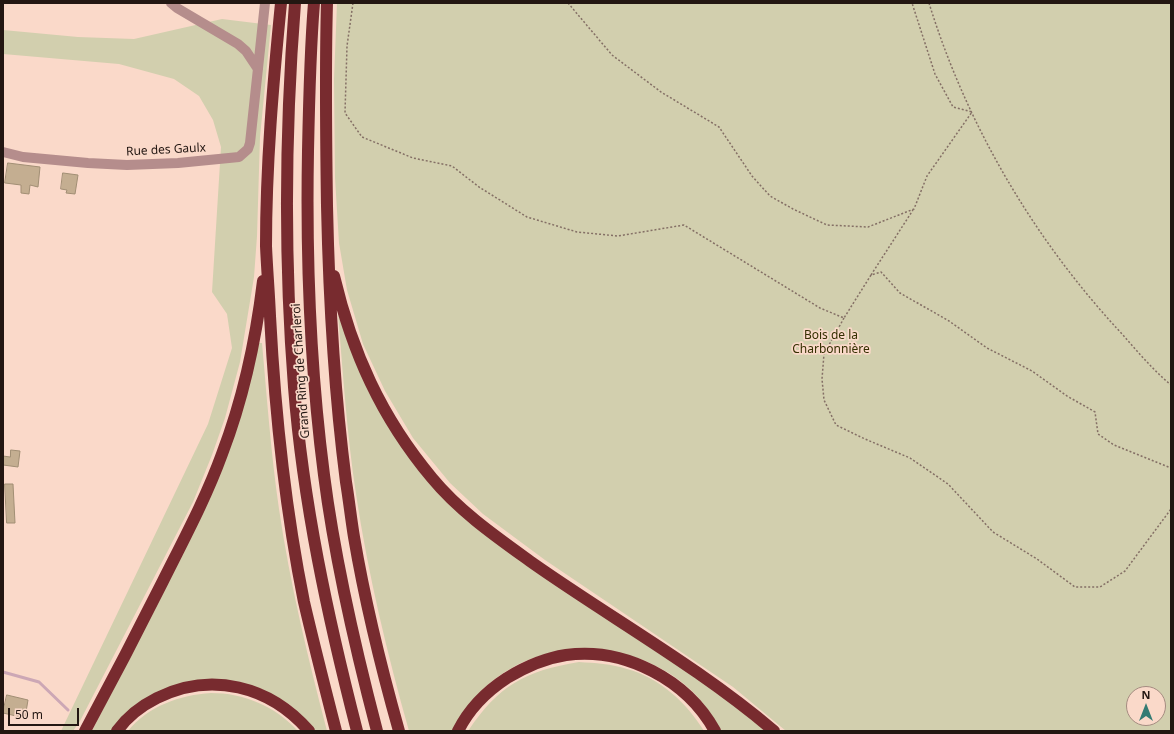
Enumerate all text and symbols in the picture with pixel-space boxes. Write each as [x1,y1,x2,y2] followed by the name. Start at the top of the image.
[126,141,206,159] street label: Rue des Gaulx
[289,303,313,439] street label: Grand Ring de Charleroi
[792,329,870,357] park label: Bois de la Charbonnière
[1126,686,1166,726] north arrow
[1142,687,1150,702] text: N
[10,700,81,726] scale bar
[15,706,43,723] text: 50 m

